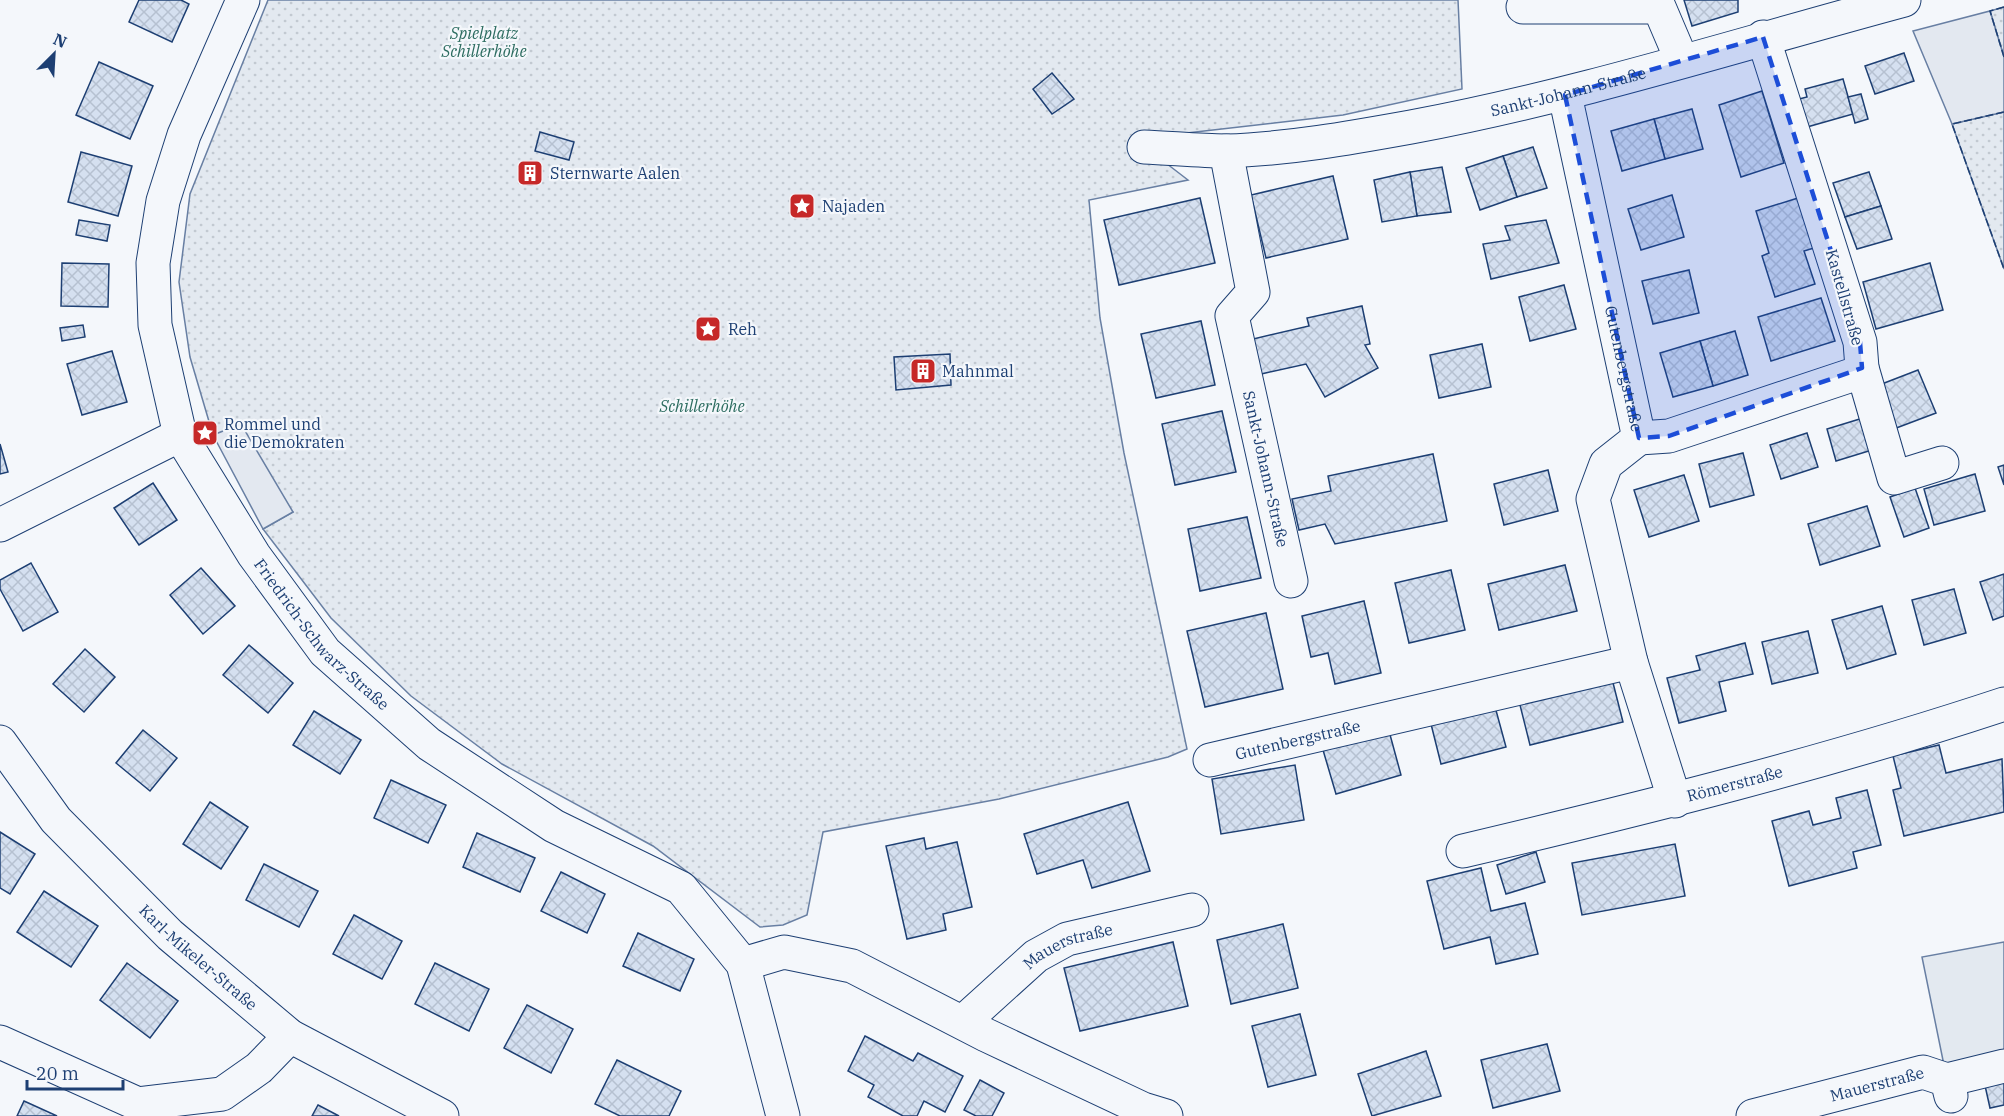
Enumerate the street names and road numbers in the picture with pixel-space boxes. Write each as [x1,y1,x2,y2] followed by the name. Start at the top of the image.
[1488,62,1648,120] street label: Sankt-Johann-Straße
[1822,246,1868,348] street label: Kastellstraße
[1601,304,1647,433] street label: Gutenbergstraße
[1239,389,1293,549] street label: Sankt-Johann-Straße
[250,555,393,714] street label: Friedrich-Schwarz-Straße
[1233,715,1362,764] street label: Gutenbergstraße
[1685,761,1785,806] street label: Römerstraße
[135,900,262,1014] street label: Karl-Mikeler-Straße
[1019,919,1114,973] street label: Mauerstraße
[1828,1062,1926,1106] street label: Mauerstraße

